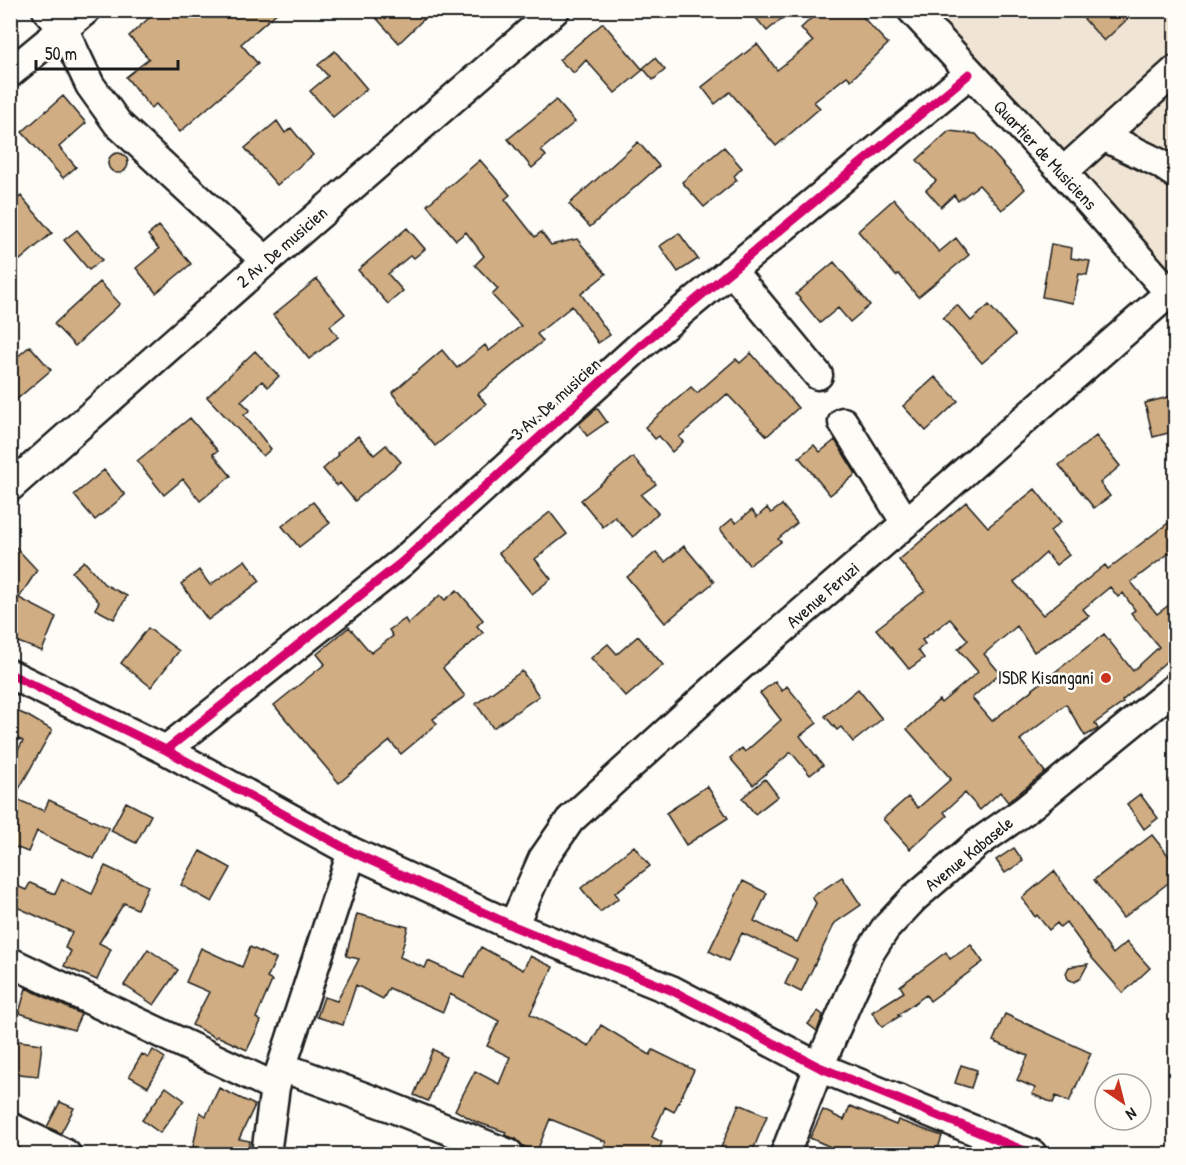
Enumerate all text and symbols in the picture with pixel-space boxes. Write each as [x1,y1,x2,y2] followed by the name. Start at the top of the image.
[36,33,178,71] scale bar
[45,41,77,66] text: 50 m
[988,94,1103,215] street label: Quartier de Musiciens
[231,200,333,293] street label: 2 Av. De musicien
[505,352,606,446] street label: 3 Av. De musicien
[781,556,865,633] street label: Avenue Feruzi
[998,665,1094,690] place label: ISDR Kisangani
[1099,671,1113,685] marker: ISDR Kisangani
[919,810,1018,897] street label: Avenue Kabasele
[1093,1072,1153,1132] north arrow
[1121,1103,1141,1126] text: N

